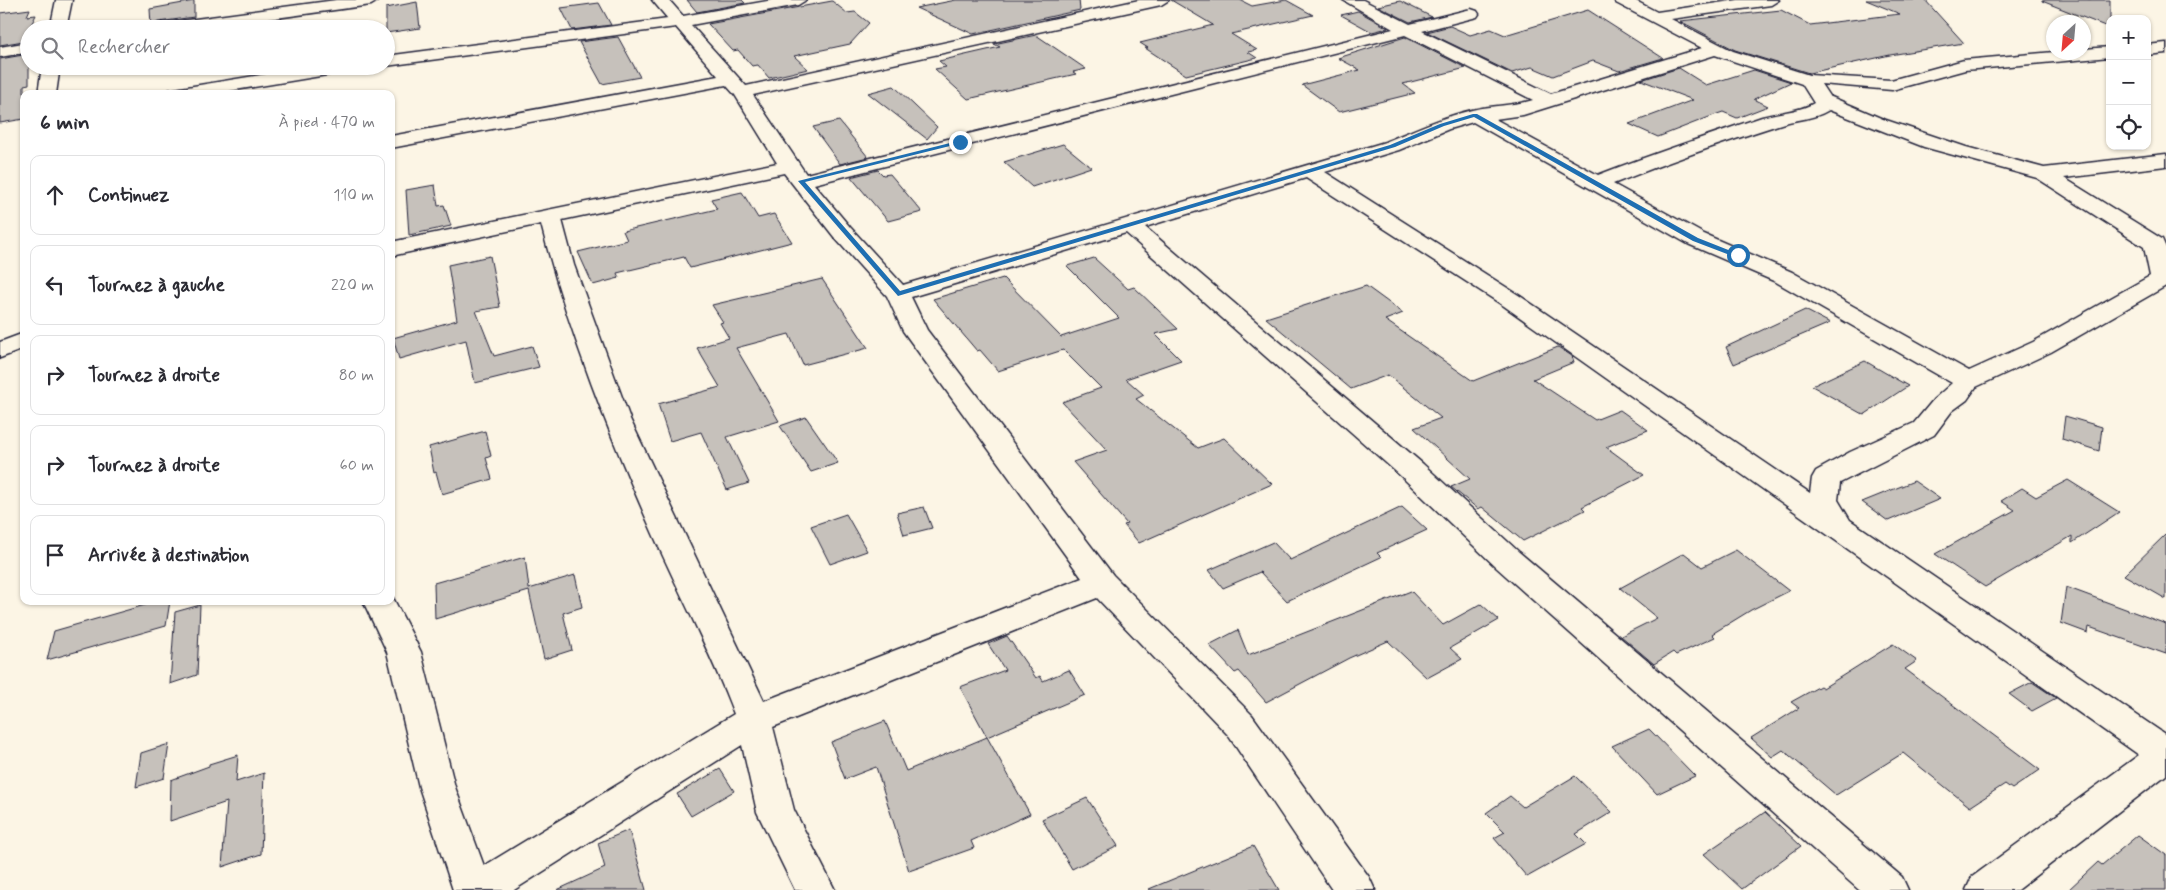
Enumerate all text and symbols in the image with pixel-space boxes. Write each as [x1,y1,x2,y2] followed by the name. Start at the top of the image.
[2046,15,2091,60] north arrow
[2106,15,2151,150] map controls
[2106,15,2151,60] button: +
[20,20,395,75] search box
[38,34,66,62] icon: search
[78,35,170,60] text: Rechercher
[2106,60,2151,105] button: −
[2106,105,2151,150] button: locate
[40,109,90,137] text: 6 min
[279,112,375,133] text: À pied · 470 m
[949,131,972,154] route end
[41,181,69,209] icon: ahead
[88,183,169,208] text: Continuez
[333,185,374,206] text: 110 m
[1727,244,1750,267] route start
[41,271,69,299] icon: left
[88,273,225,298] text: Tournez à gauche
[331,275,374,296] text: 220 m
[41,361,69,389] icon: right
[88,363,220,388] text: Tournez à droite
[339,365,374,386] text: 80 m
[41,451,69,479] icon: right
[88,453,220,478] text: Tournez à droite
[340,455,374,476] text: 60 m
[41,541,69,569] icon: arrive
[88,543,249,568] text: Arrivée à destination

